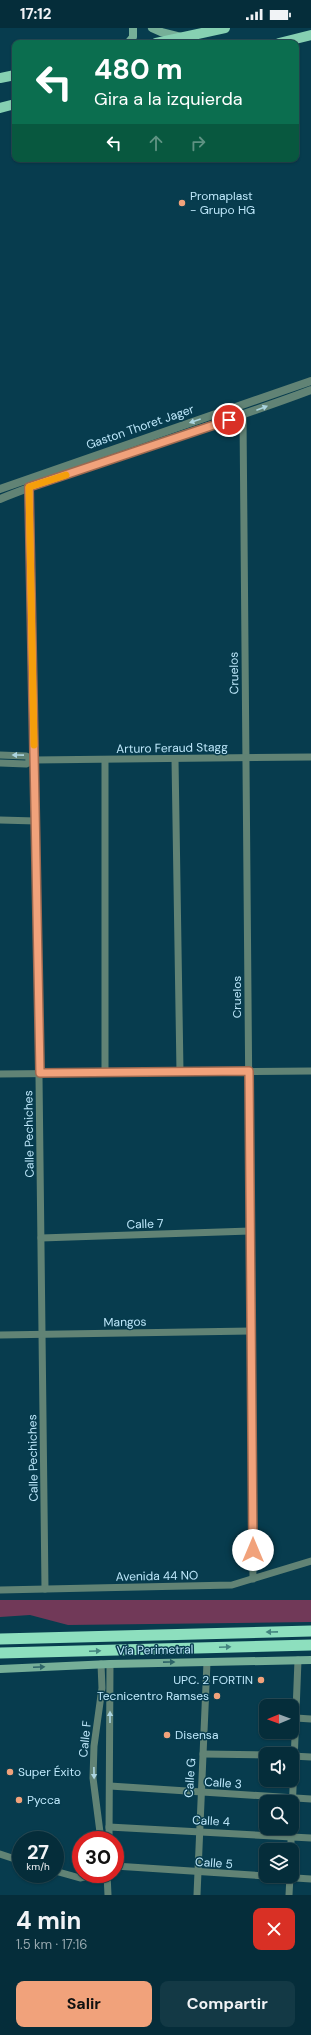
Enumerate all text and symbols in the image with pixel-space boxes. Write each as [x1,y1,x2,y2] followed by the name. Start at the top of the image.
[20,4,51,24] text: 17:12
[94,51,183,88] text: 480 m
[28,56,80,108] icon: left
[94,87,242,111] text: Gira a la izquierda
[103,132,125,154] icon: left
[145,132,167,154] icon: ahead
[187,132,209,154] icon: right
[190,188,255,218] place label: Promaplast - Grupo HG
[177,198,187,208] marker: Promaplast - Grupo HG
[84,401,196,453] street label: Gaston Thoret Jager
[212,403,246,437] pin
[256,405,268,411] one-way arrow
[218,409,240,431] icon: arrive
[188,419,200,425] one-way arrow
[226,652,242,694] street label: Cruelos
[116,739,228,757] street label: Arturo Feraud Stagg
[12,752,24,759] one-way arrow
[229,976,245,1018] street label: Cruelos
[20,1090,38,1178] street label: Calle Pechiches
[126,1215,164,1233] street label: Calle 7
[103,1314,147,1330] street label: Mangos
[24,1414,42,1502] street label: Calle Pechiches
[232,1529,274,1571] position arrow
[116,1567,198,1585] street label: Avenida 44 NO
[266,1629,278,1636] one-way arrow
[116,1641,194,1659] street label: Vía Perimetral
[219,1644,232,1650] one-way arrow
[89,1647,101,1654] one-way arrow
[163,1659,175,1666] one-way arrow
[33,1664,46,1670] one-way arrow
[173,1672,253,1688] place label: UPC. 2 FORTIN
[256,1675,266,1685] marker: UPC. 2 FORTIN
[97,1688,209,1704] place label: Tecnicentro Ramses
[212,1691,222,1701] marker: Tecnicentro Ramses
[259,1699,299,1739] north arrow
[259,1699,299,1883] map controls
[107,1710,113,1723] one-way arrow
[75,1719,95,1758] street label: Calle F
[175,1727,218,1743] place label: Disensa
[162,1730,172,1740] marker: Disensa
[259,1747,299,1787] button: sound
[181,1758,199,1798] street label: Calle G
[18,1764,81,1780] place label: Super Éxito
[5,1767,15,1777] marker: Super Éxito
[90,1767,97,1779] one-way arrow
[204,1774,242,1792] street label: Calle 3
[27,1792,60,1808] place label: Pycca
[14,1795,24,1805] marker: Pycca
[259,1795,299,1835] button: search
[192,1812,230,1830] street label: Calle 4
[72,1831,124,1883] speed limit sign: 30
[27,1839,49,1865] text: 27
[259,1843,299,1883] button: layers
[195,1854,233,1872] street label: Calle 5
[26,1860,50,1873] text: km/h
[16,1905,81,1936] text: 4 min
[253,1908,295,1950] button: close
[16,1936,88,1953] text: 1.5 km · 17:16
[16,1981,152,2027] button: Salir
[160,1981,295,2027] button: Compartir

